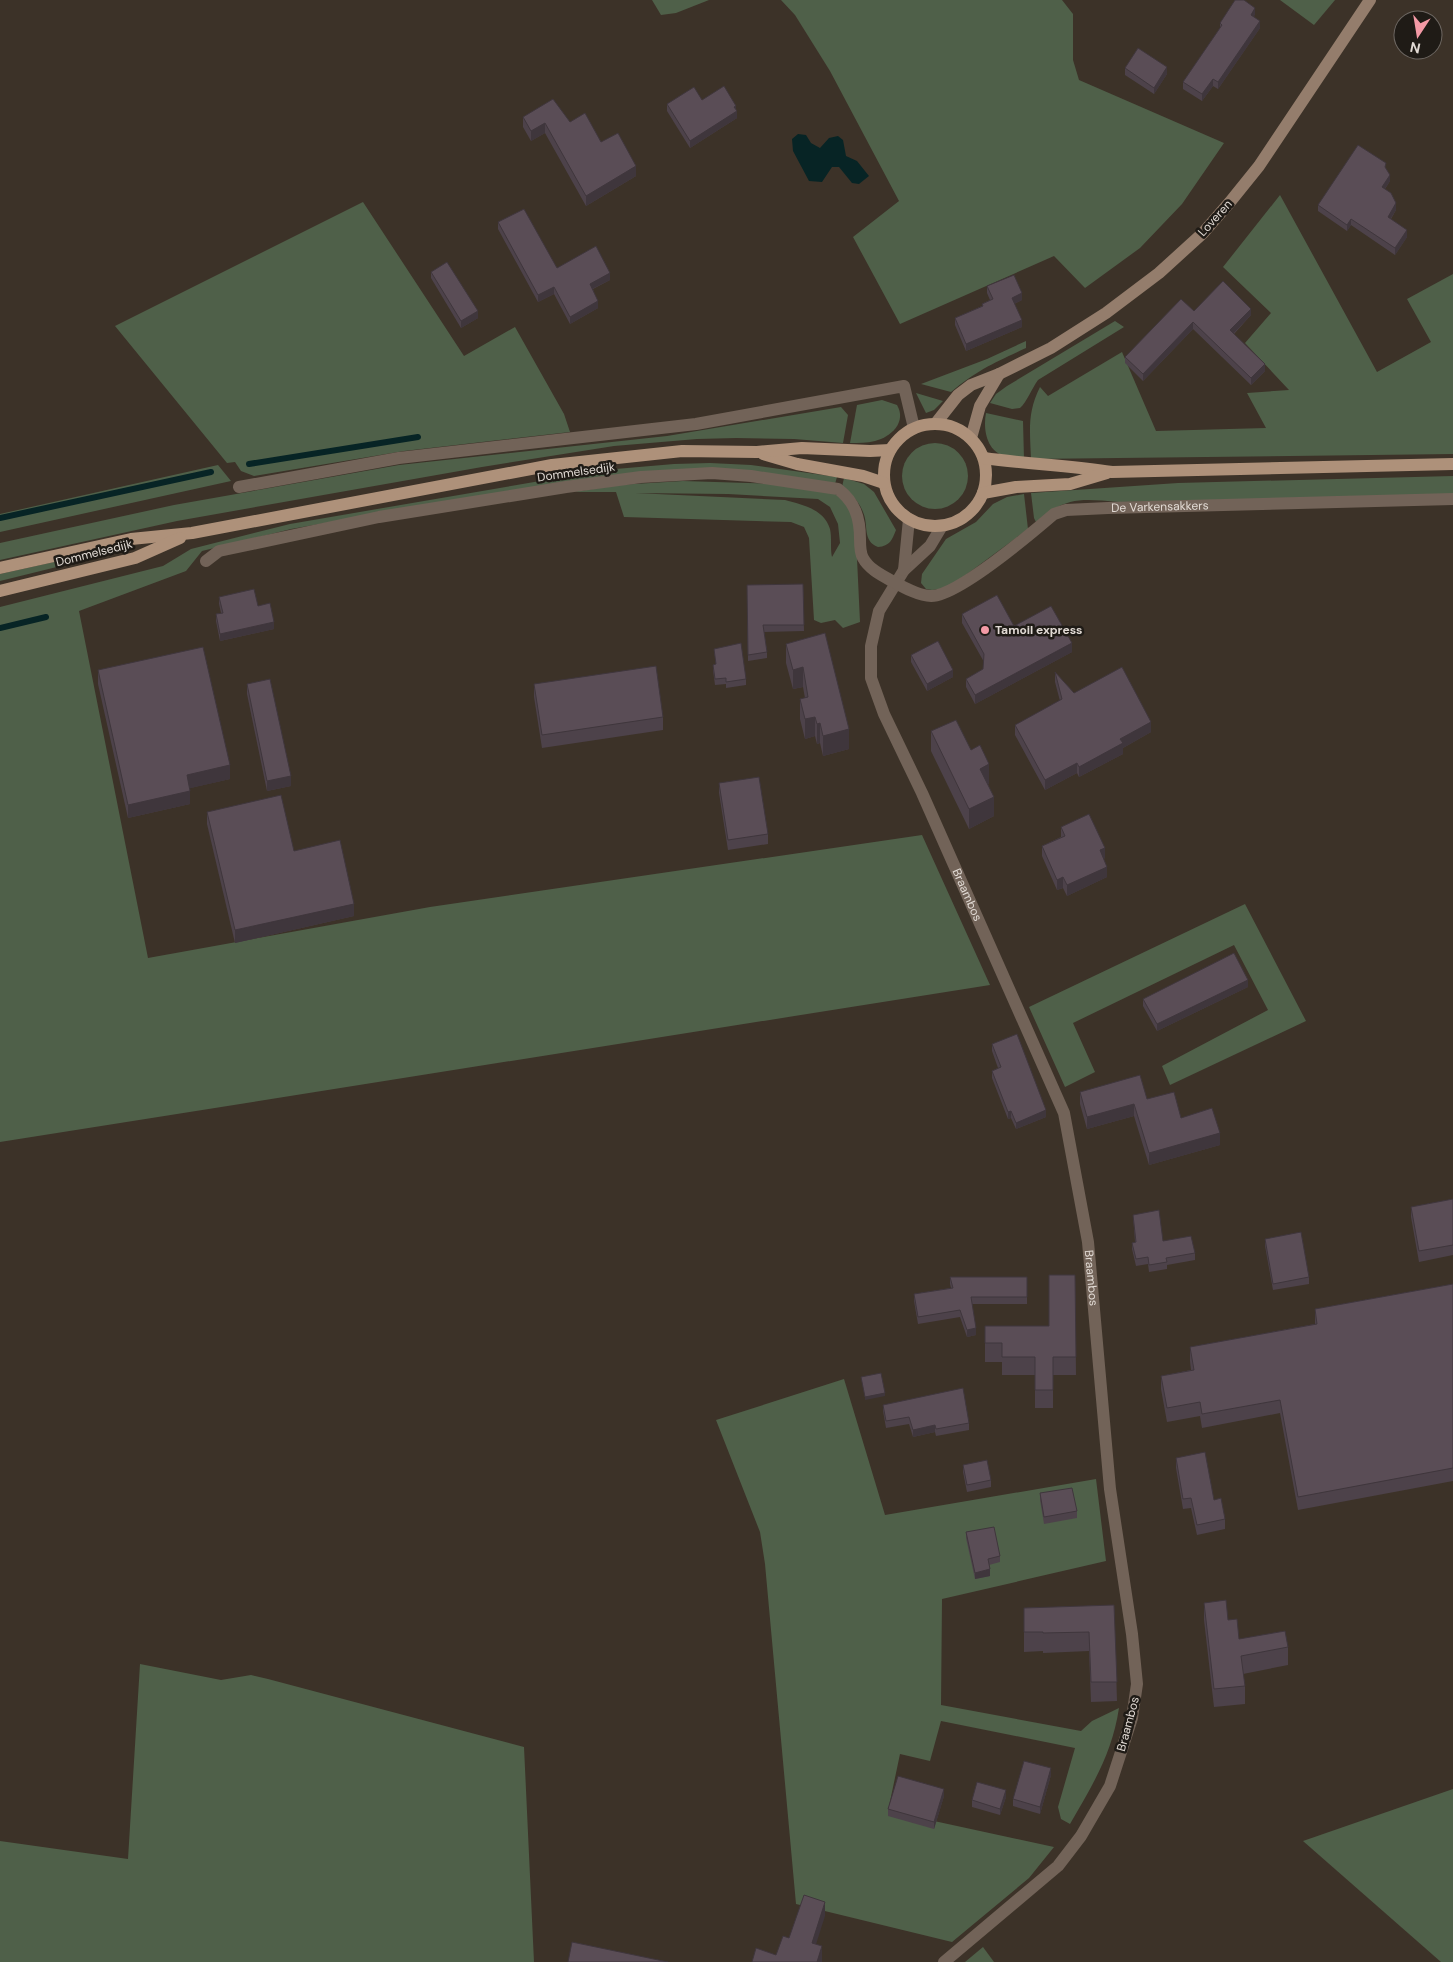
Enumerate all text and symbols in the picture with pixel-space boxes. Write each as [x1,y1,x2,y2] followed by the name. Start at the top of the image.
[1393,10,1443,60] north arrow
[1408,38,1422,58] text: N
[1194,196,1236,240] street label: Loveren
[536,459,616,485] street label: Dommelsedijk
[1111,497,1209,516] street label: De Varkensakkers
[54,536,134,570] street label: Dommelsedijk
[995,622,1082,638] place label: Tamoil express
[979,624,991,636] marker: Tamoil express
[948,866,986,924] street label: Braambos
[1081,1249,1102,1307] street label: Braambos
[1113,1695,1143,1753] street label: Braambos

